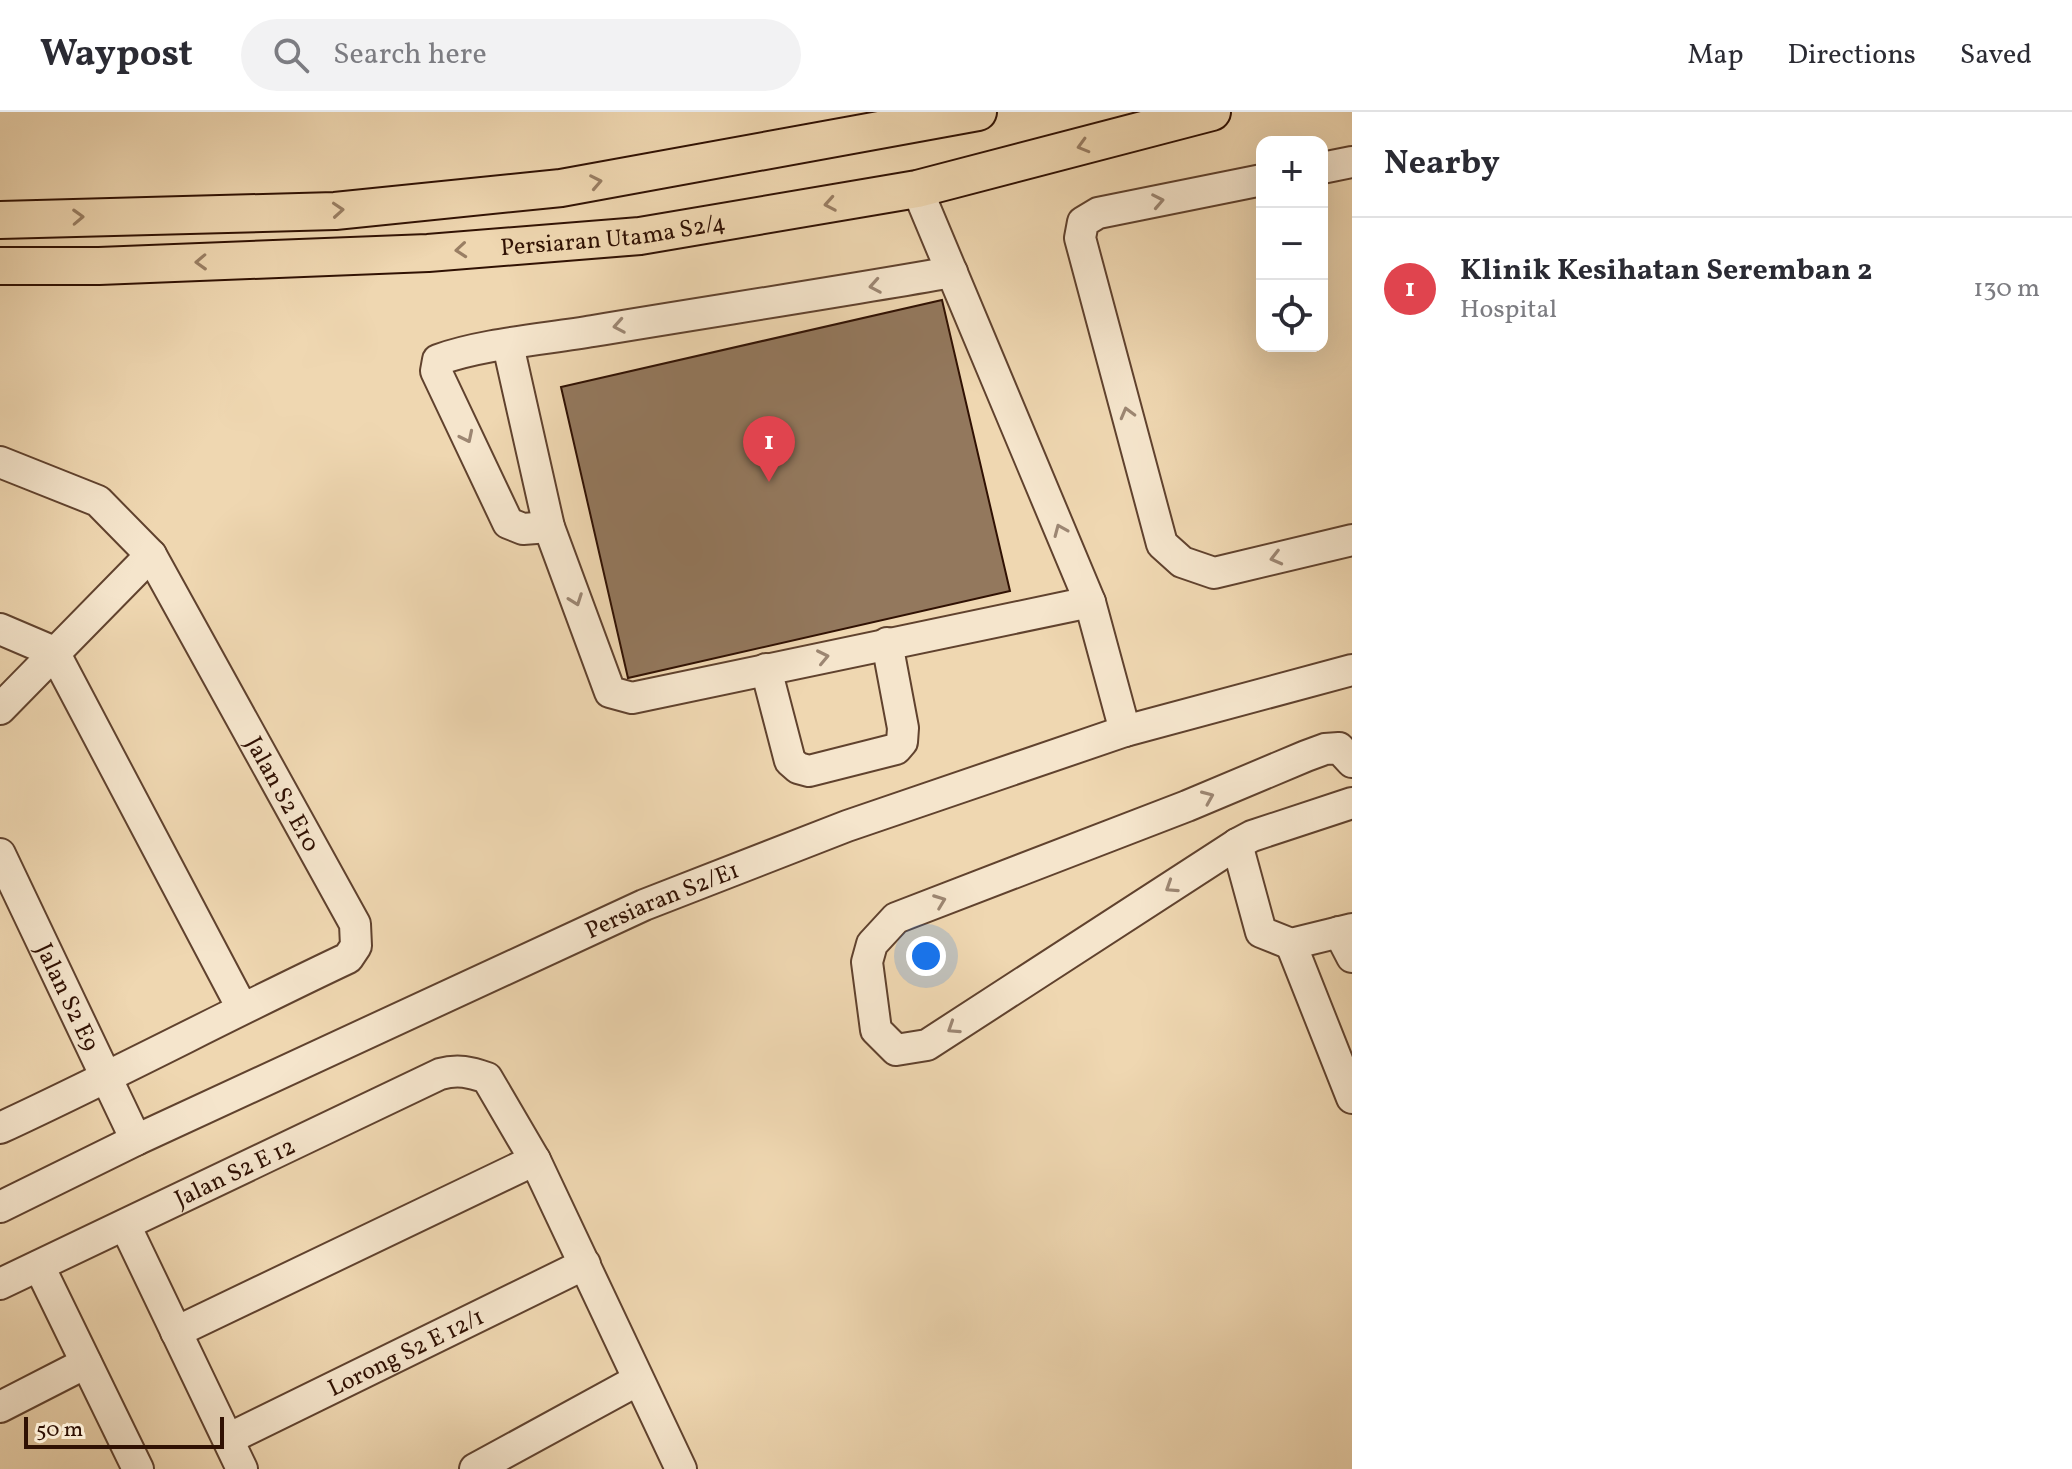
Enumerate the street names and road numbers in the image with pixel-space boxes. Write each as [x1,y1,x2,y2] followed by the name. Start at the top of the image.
[499,207,728,266] street label: Persiaran Utama S2/4
[236,731,327,859] street label: Jalan S2 E10
[580,854,745,949] street label: Persiaran S2/E1
[26,938,106,1057] street label: Jalan S2 E9
[169,1130,302,1217] street label: Jalan S2 E 12
[323,1301,491,1406] street label: Lorong S2 E 12/1

